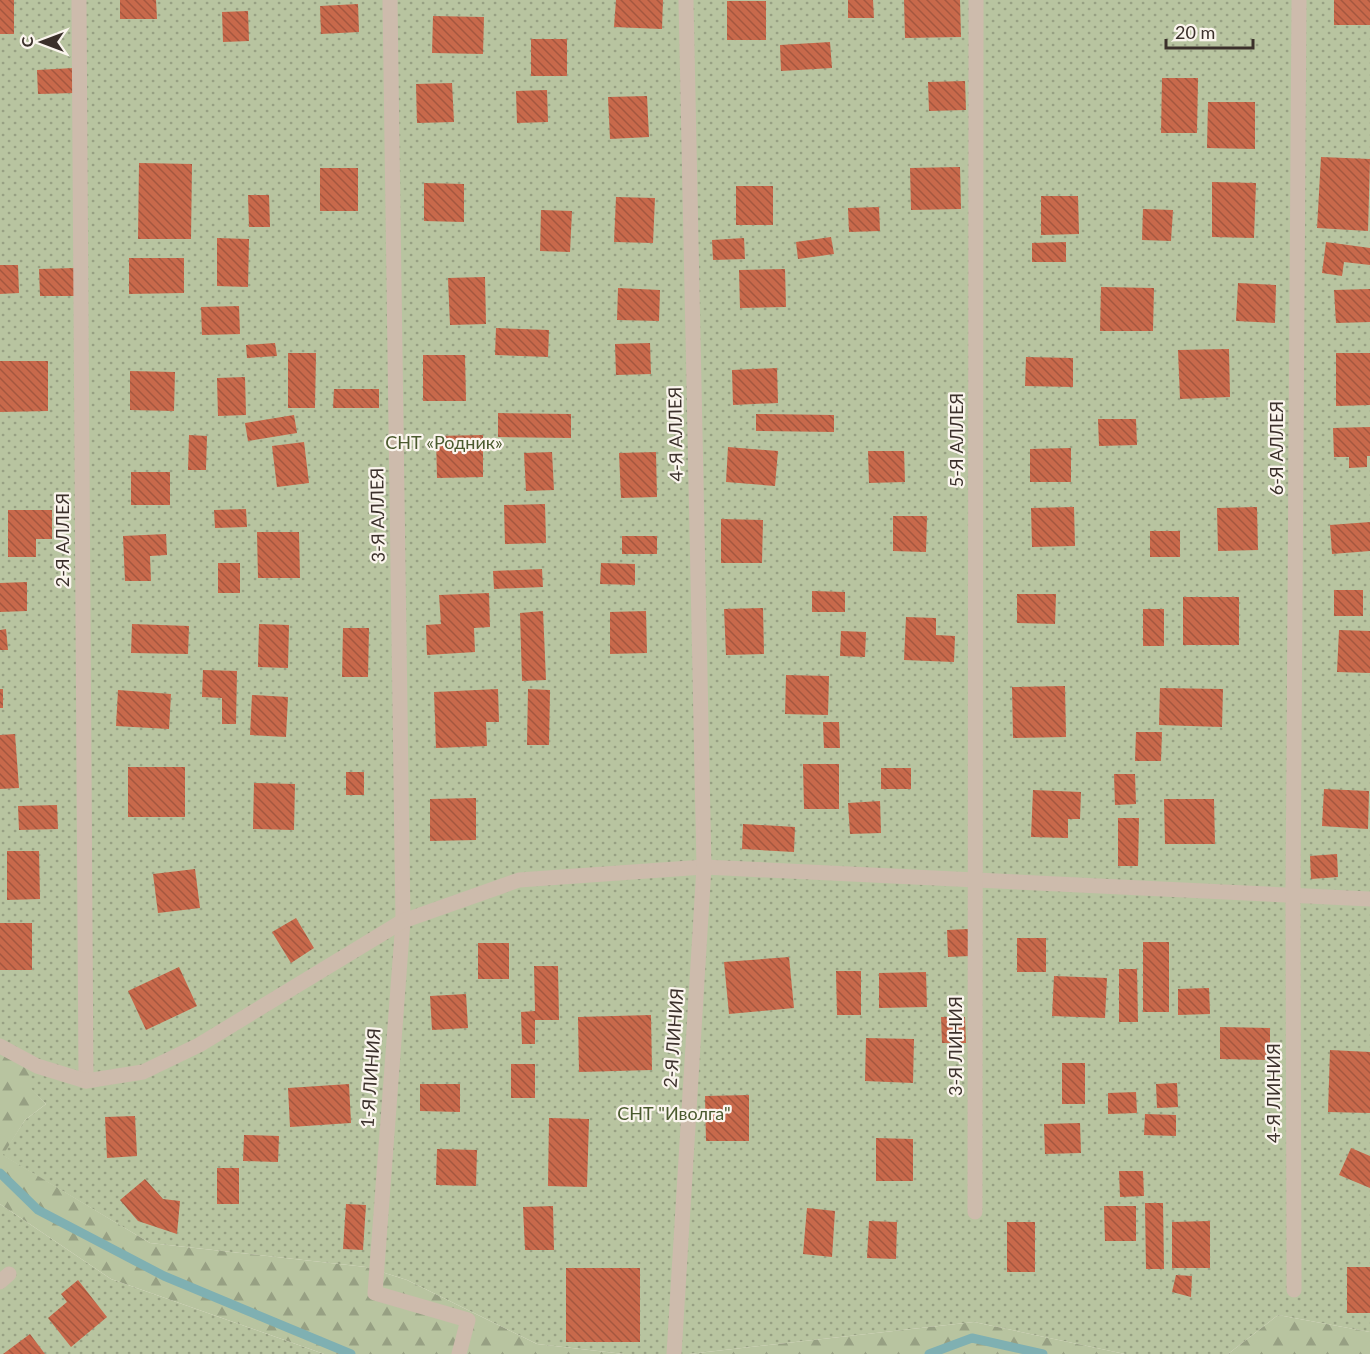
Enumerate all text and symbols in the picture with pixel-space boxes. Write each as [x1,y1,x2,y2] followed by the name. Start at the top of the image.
[12,12,72,72] north arrow
[1166,12,1253,50] scale bar
[1175,21,1215,43] text: 20 m
[17,36,36,47] text: С
[663,387,687,481] street label: 4-Я АЛЛЕЯ
[945,393,967,487] street label: 5-Я АЛЛЕЯ
[1265,401,1287,495] street label: 6-Я АЛЛЕЯ
[385,431,503,453] park label: СНТ «Родник»
[365,468,389,562] street label: 3-Я АЛЛЕЯ
[51,493,73,587] street label: 2-Я АЛЛЕЯ
[659,987,687,1089] street label: 2-Я ЛИНИЯ
[944,996,966,1096] street label: 3-Я ЛИНИЯ
[356,1027,384,1129] street label: 1-Я ЛИНИЯ
[1262,1043,1284,1143] street label: 4-Я ЛИНИЯ
[617,1102,731,1124] park label: СНТ "Иволга"

